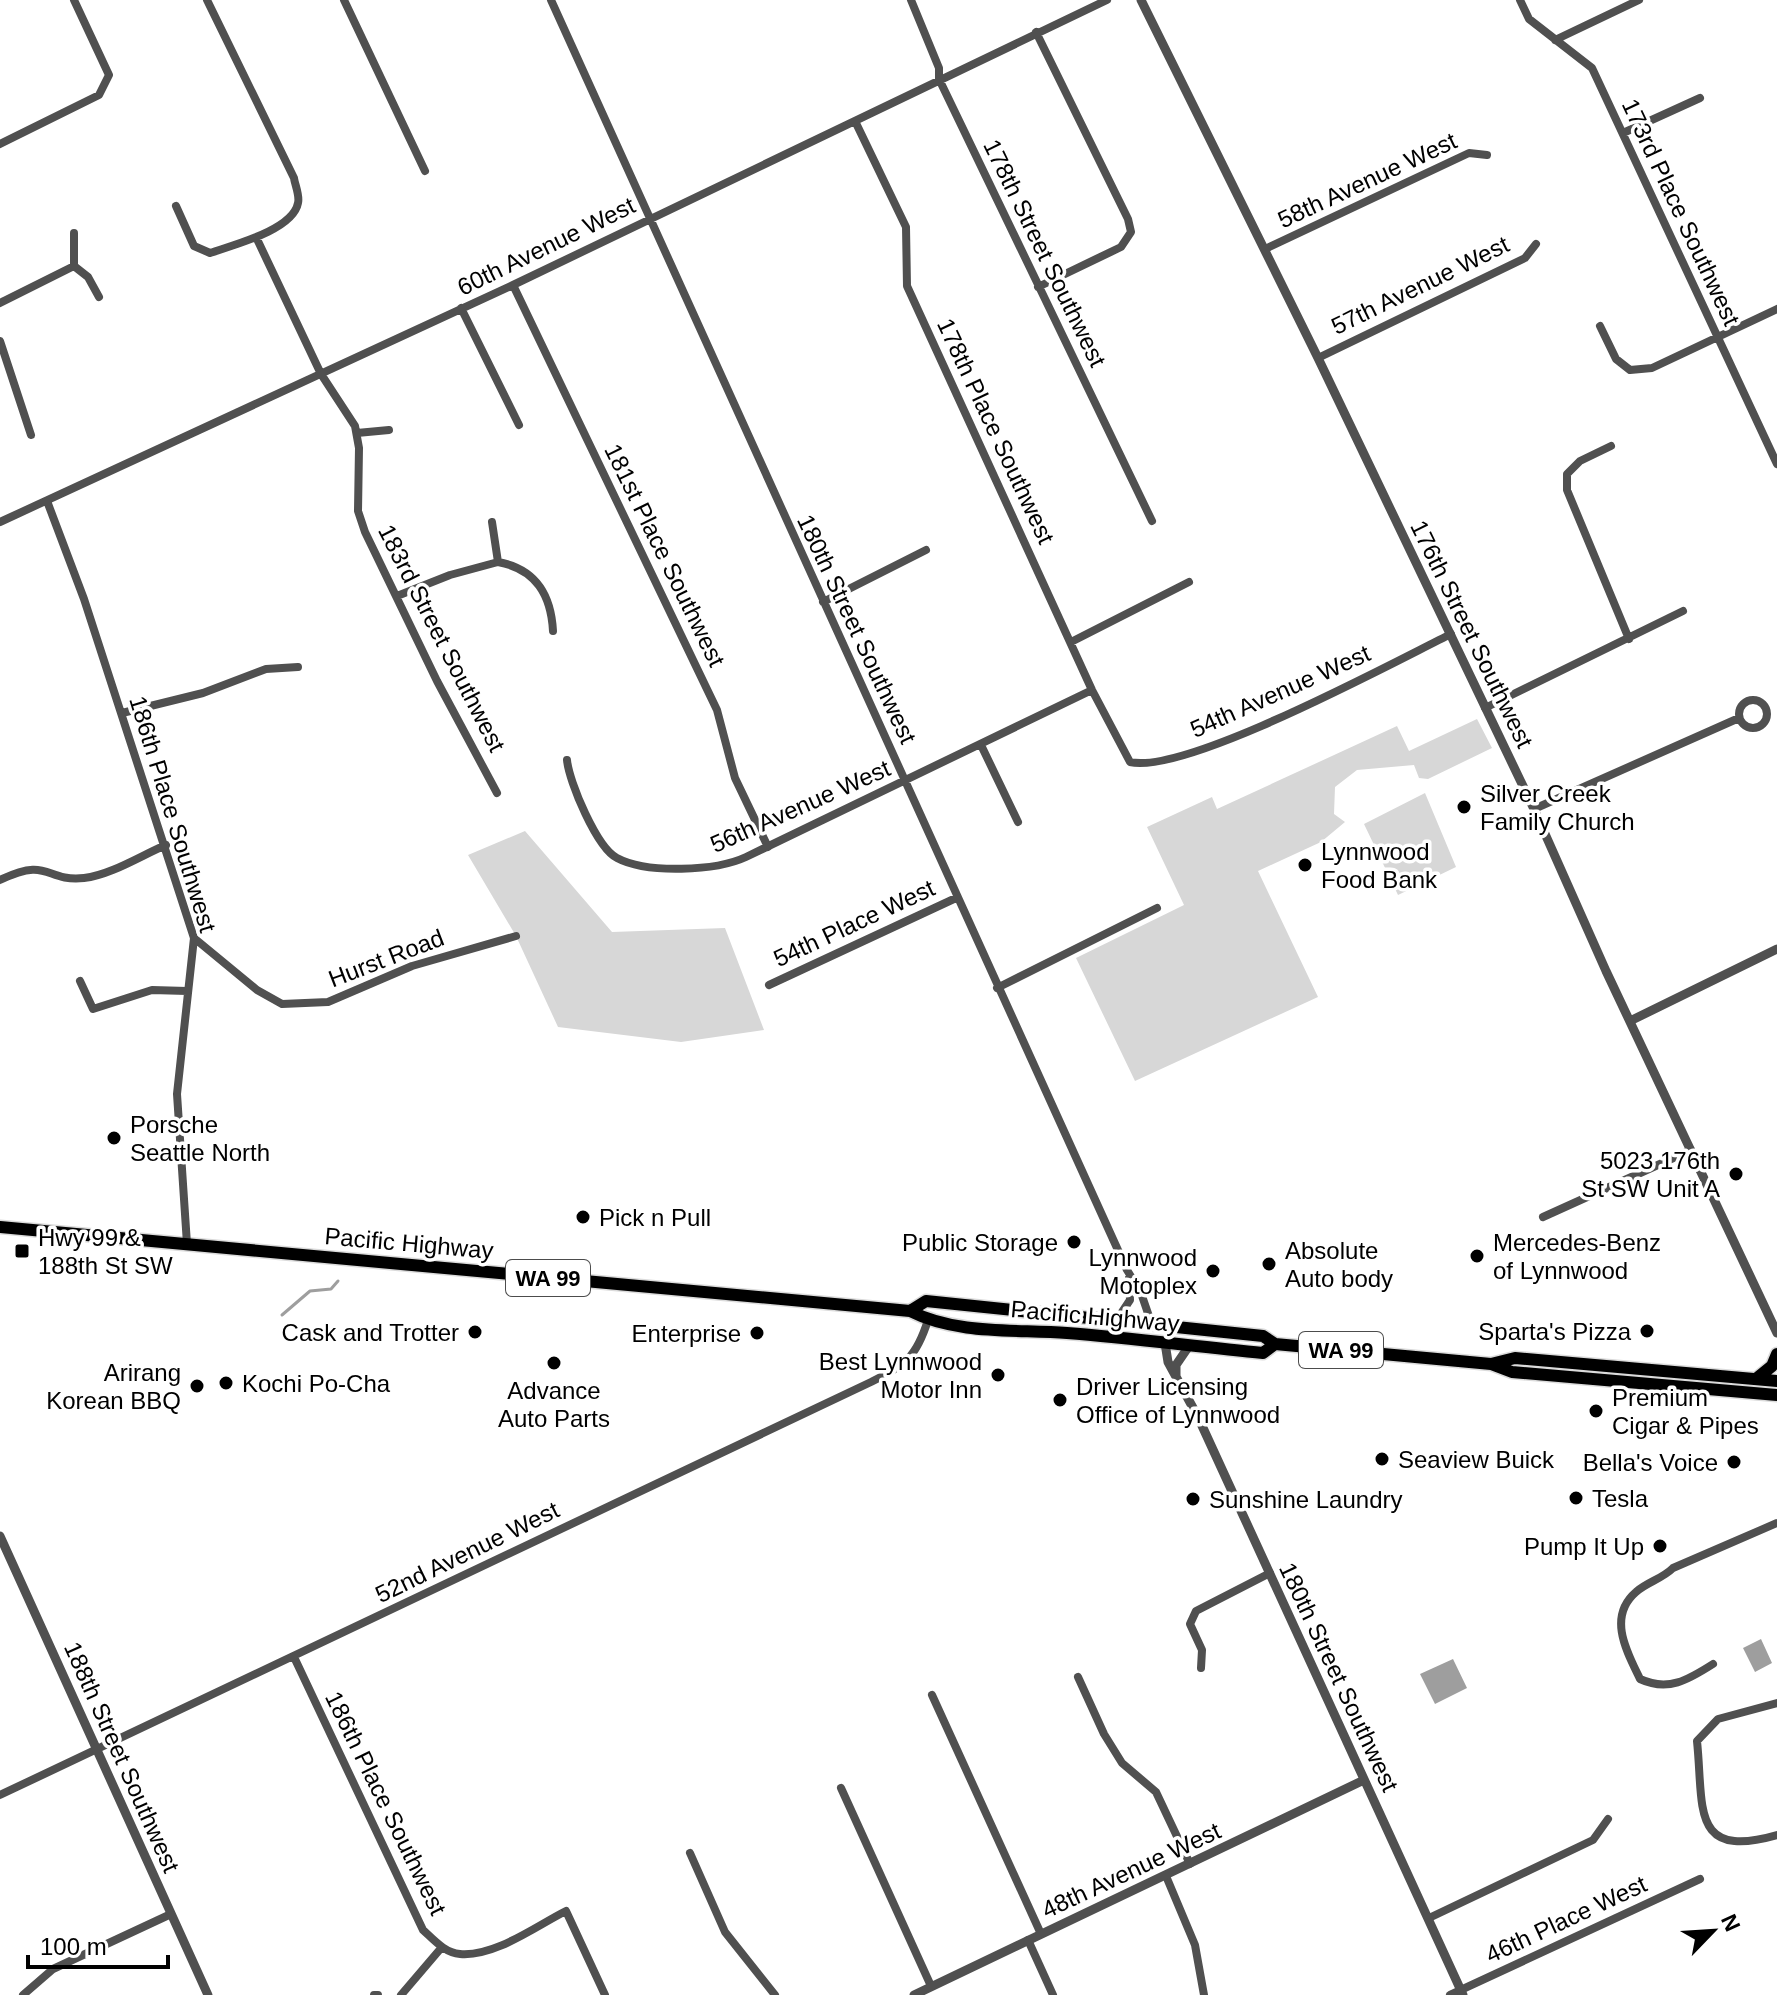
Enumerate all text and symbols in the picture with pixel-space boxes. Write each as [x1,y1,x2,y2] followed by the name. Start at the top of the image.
[1617,94,1746,330] street label: 173rd Place Southwest
[1273,127,1461,233] street label: 58th Avenue West
[978,135,1112,371] street label: 178th Street Southwest
[453,191,639,301] street label: 60th Avenue West
[1327,230,1513,340] street label: 57th Avenue West
[932,314,1060,548] street label: 178th Place Southwest
[599,439,731,671] street label: 181st Place Southwest
[792,510,922,748] street label: 180th Street Southwest
[1405,516,1539,752] street label: 176th Street Southwest
[373,520,511,756] street label: 183rd Street Southwest
[1186,639,1374,743] street label: 54th Avenue West
[124,693,222,936] street label: 186th Place Southwest
[706,754,894,858] street label: 56th Avenue West
[1480,780,1635,835] place label: Silver Creek Family Church
[1455,798,1473,816] marker: Silver Creek Family Church
[1321,838,1438,893] place label: Lynnwood Food Bank
[1296,856,1314,874] marker: Lynnwood Food Bank
[769,874,939,972] street label: 54th Place West
[324,924,448,992] street label: Hurst Road
[130,1111,270,1166] place label: Porsche Seattle North
[105,1129,123,1147] marker: Porsche Seattle North
[1581,1147,1720,1202] place label: 5023 176th St SW Unit A
[1727,1165,1745,1183] marker: 5023 176th St SW Unit A
[599,1204,711,1231] place label: Pick n Pull
[574,1208,592,1226] marker: Pick n Pull
[323,1222,495,1264] street label: Pacific Highway
[38,1224,173,1279] place label: Hwy 99 & 188th St SW
[902,1229,1058,1256] place label: Public Storage
[1493,1229,1661,1284] place label: Mercedes-Benz of Lynnwood
[1065,1233,1083,1251] marker: Public Storage
[1285,1237,1393,1292] place label: Absolute Auto body
[13,1242,31,1260] marker: Hwy 99 & 188th St SW
[1088,1244,1197,1299] place label: Lynnwood Motoplex
[1468,1247,1486,1265] marker: Mercedes-Benz of Lynnwood
[1260,1255,1278,1273] marker: Absolute Auto body
[506,1260,590,1296] road number: WA 99
[1204,1262,1222,1280] marker: Lynnwood Motoplex
[1009,1295,1181,1337] street label: Pacific Highway
[1478,1318,1632,1345] place label: Sparta's Pizza
[282,1319,459,1346] place label: Cask and Trotter
[632,1320,741,1347] place label: Enterprise
[1638,1322,1656,1340] marker: Sparta's Pizza
[466,1323,484,1341] marker: Cask and Trotter
[748,1324,766,1342] marker: Enterprise
[1299,1332,1383,1368] road number: WA 99
[819,1348,982,1403] place label: Best Lynnwood Motor Inn
[545,1354,563,1372] marker: Advance Auto Parts
[46,1359,181,1414] place label: Arirang Korean BBQ
[989,1366,1007,1384] marker: Best Lynnwood Motor Inn
[242,1370,391,1397] place label: Kochi Po-Cha
[1076,1373,1280,1428] place label: Driver Licensing Office of Lynnwood
[217,1374,235,1392] marker: Kochi Po-Cha
[188,1377,206,1395] marker: Arirang Korean BBQ
[498,1377,610,1432] place label: Advance Auto Parts
[1612,1384,1759,1439] place label: Premium Cigar & Pipes
[1051,1391,1069,1409] marker: Driver Licensing Office of Lynnwood
[1587,1402,1605,1420] marker: Premium Cigar & Pipes
[1398,1446,1555,1473] place label: Seaview Buick
[1583,1449,1718,1476] place label: Bella's Voice
[1373,1450,1391,1468] marker: Seaview Buick
[1725,1453,1743,1471] marker: Bella's Voice
[1592,1485,1649,1512] place label: Tesla
[1209,1486,1402,1513] place label: Sunshine Laundry
[1567,1489,1585,1507] marker: Tesla
[1184,1490,1202,1508] marker: Sunshine Laundry
[371,1496,563,1608] street label: 52nd Avenue West
[1524,1533,1644,1560] place label: Pump It Up
[1651,1537,1669,1555] marker: Pump It Up
[1274,1558,1404,1796] street label: 180th Street Southwest
[59,1638,185,1877] street label: 188th Street Southwest
[320,1687,452,1920] street label: 186th Place Southwest
[1037,1817,1225,1923] street label: 48th Avenue West
[1481,1870,1651,1968] street label: 46th Place West
[1673,1891,1753,1971] north arrow
[1716,1910,1745,1935] text: N
[28,1919,168,1969] scale bar
[40,1933,107,1960] text: 100 m

